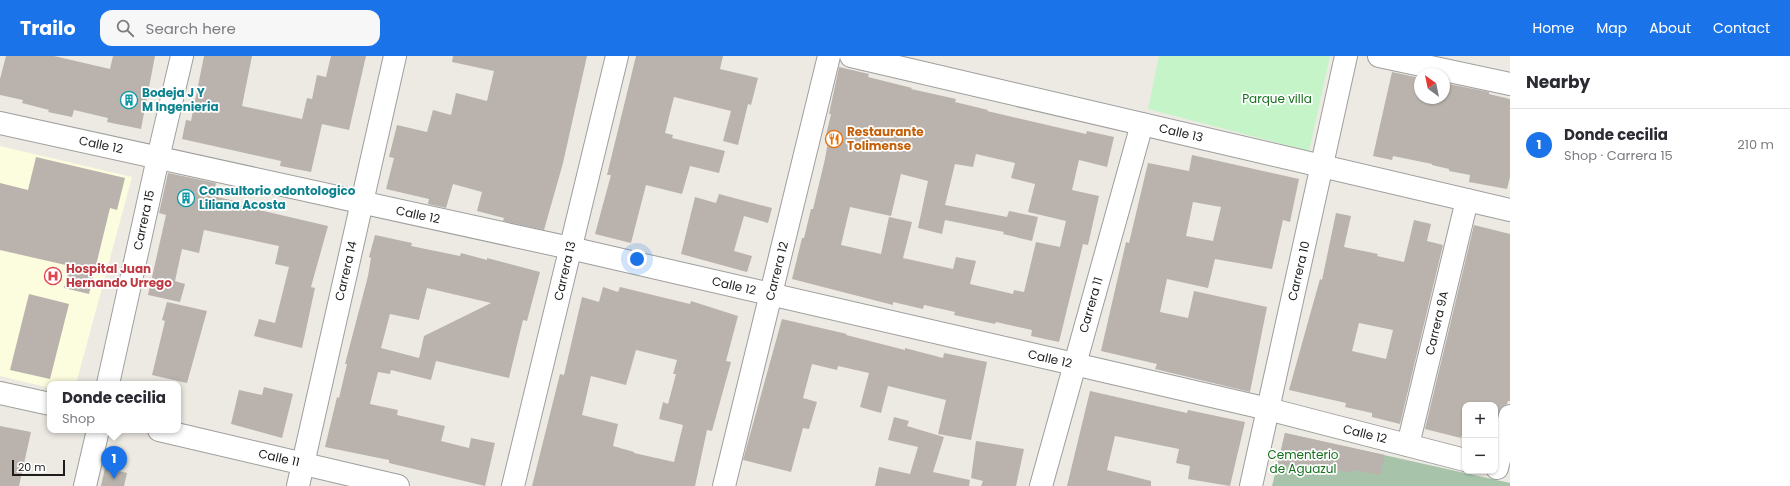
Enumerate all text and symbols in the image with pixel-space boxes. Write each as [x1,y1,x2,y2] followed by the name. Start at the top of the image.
[100,10,380,46] search box
[20,15,76,42] text: Trailo
[114,17,136,39] icon: search
[146,18,236,39] text: Search here
[1532,18,1574,38] text: Home
[1596,18,1627,38] text: Map
[1649,18,1691,38] text: About
[1713,18,1770,38] text: Contact
[1414,68,1450,104] north arrow
[1526,70,1590,94] text: Nearby
[142,84,219,115] place label: Bodeja J Y M Ingenieria
[119,90,139,110] building icon: Bodeja J Y M Ingenieria
[1242,90,1312,107] park label: Parque villa
[1157,119,1205,146] street label: Calle 13
[847,123,924,154] place label: Restaurante Tolimense
[1564,124,1668,145] text: Donde cecilia
[824,129,844,149] restaurant icon: Restaurante Tolimense
[77,132,125,157] street label: Calle 12
[1537,135,1541,154] text: 1
[1737,135,1774,154] text: 210 m
[1564,146,1673,165] text: Shop · Carrera 15
[199,182,356,213] place label: Consultorio odontologico Liliana Acosta
[129,188,158,251] street label: Carrera 15
[176,188,196,208] building icon: Consultorio odontologico Liliana Acosta
[394,202,442,227] street label: Calle 12
[330,239,361,302] street label: Carrera 14
[761,239,792,302] street label: Carrera 12
[1283,239,1314,302] street label: Carrera 10
[549,240,580,302] street label: Carrera 13
[627,249,647,269] your location
[66,260,172,291] place label: Hospital Juan Hernando Urrego
[43,266,63,286] hospital icon: Hospital Juan Hernando Urrego
[710,272,758,299] street label: Calle 12
[1074,275,1107,335] street label: Carrera 11
[1421,289,1452,357] street label: Carrera 9A
[1026,345,1074,372] street label: Calle 12
[47,381,181,433] popup
[62,387,166,408] text: Donde cecilia
[1462,402,1498,474] map controls
[1462,402,1498,438] button: +
[62,409,95,428] text: Shop
[1341,420,1389,447] street label: Calle 12
[1462,438,1498,474] button: −
[257,445,301,470] street label: Calle 11
[101,446,127,479] pin: 1
[1267,446,1339,477] park label: Cementerio de Aguazul
[12,458,65,477] scale bar
[18,459,46,475] text: 20 m

